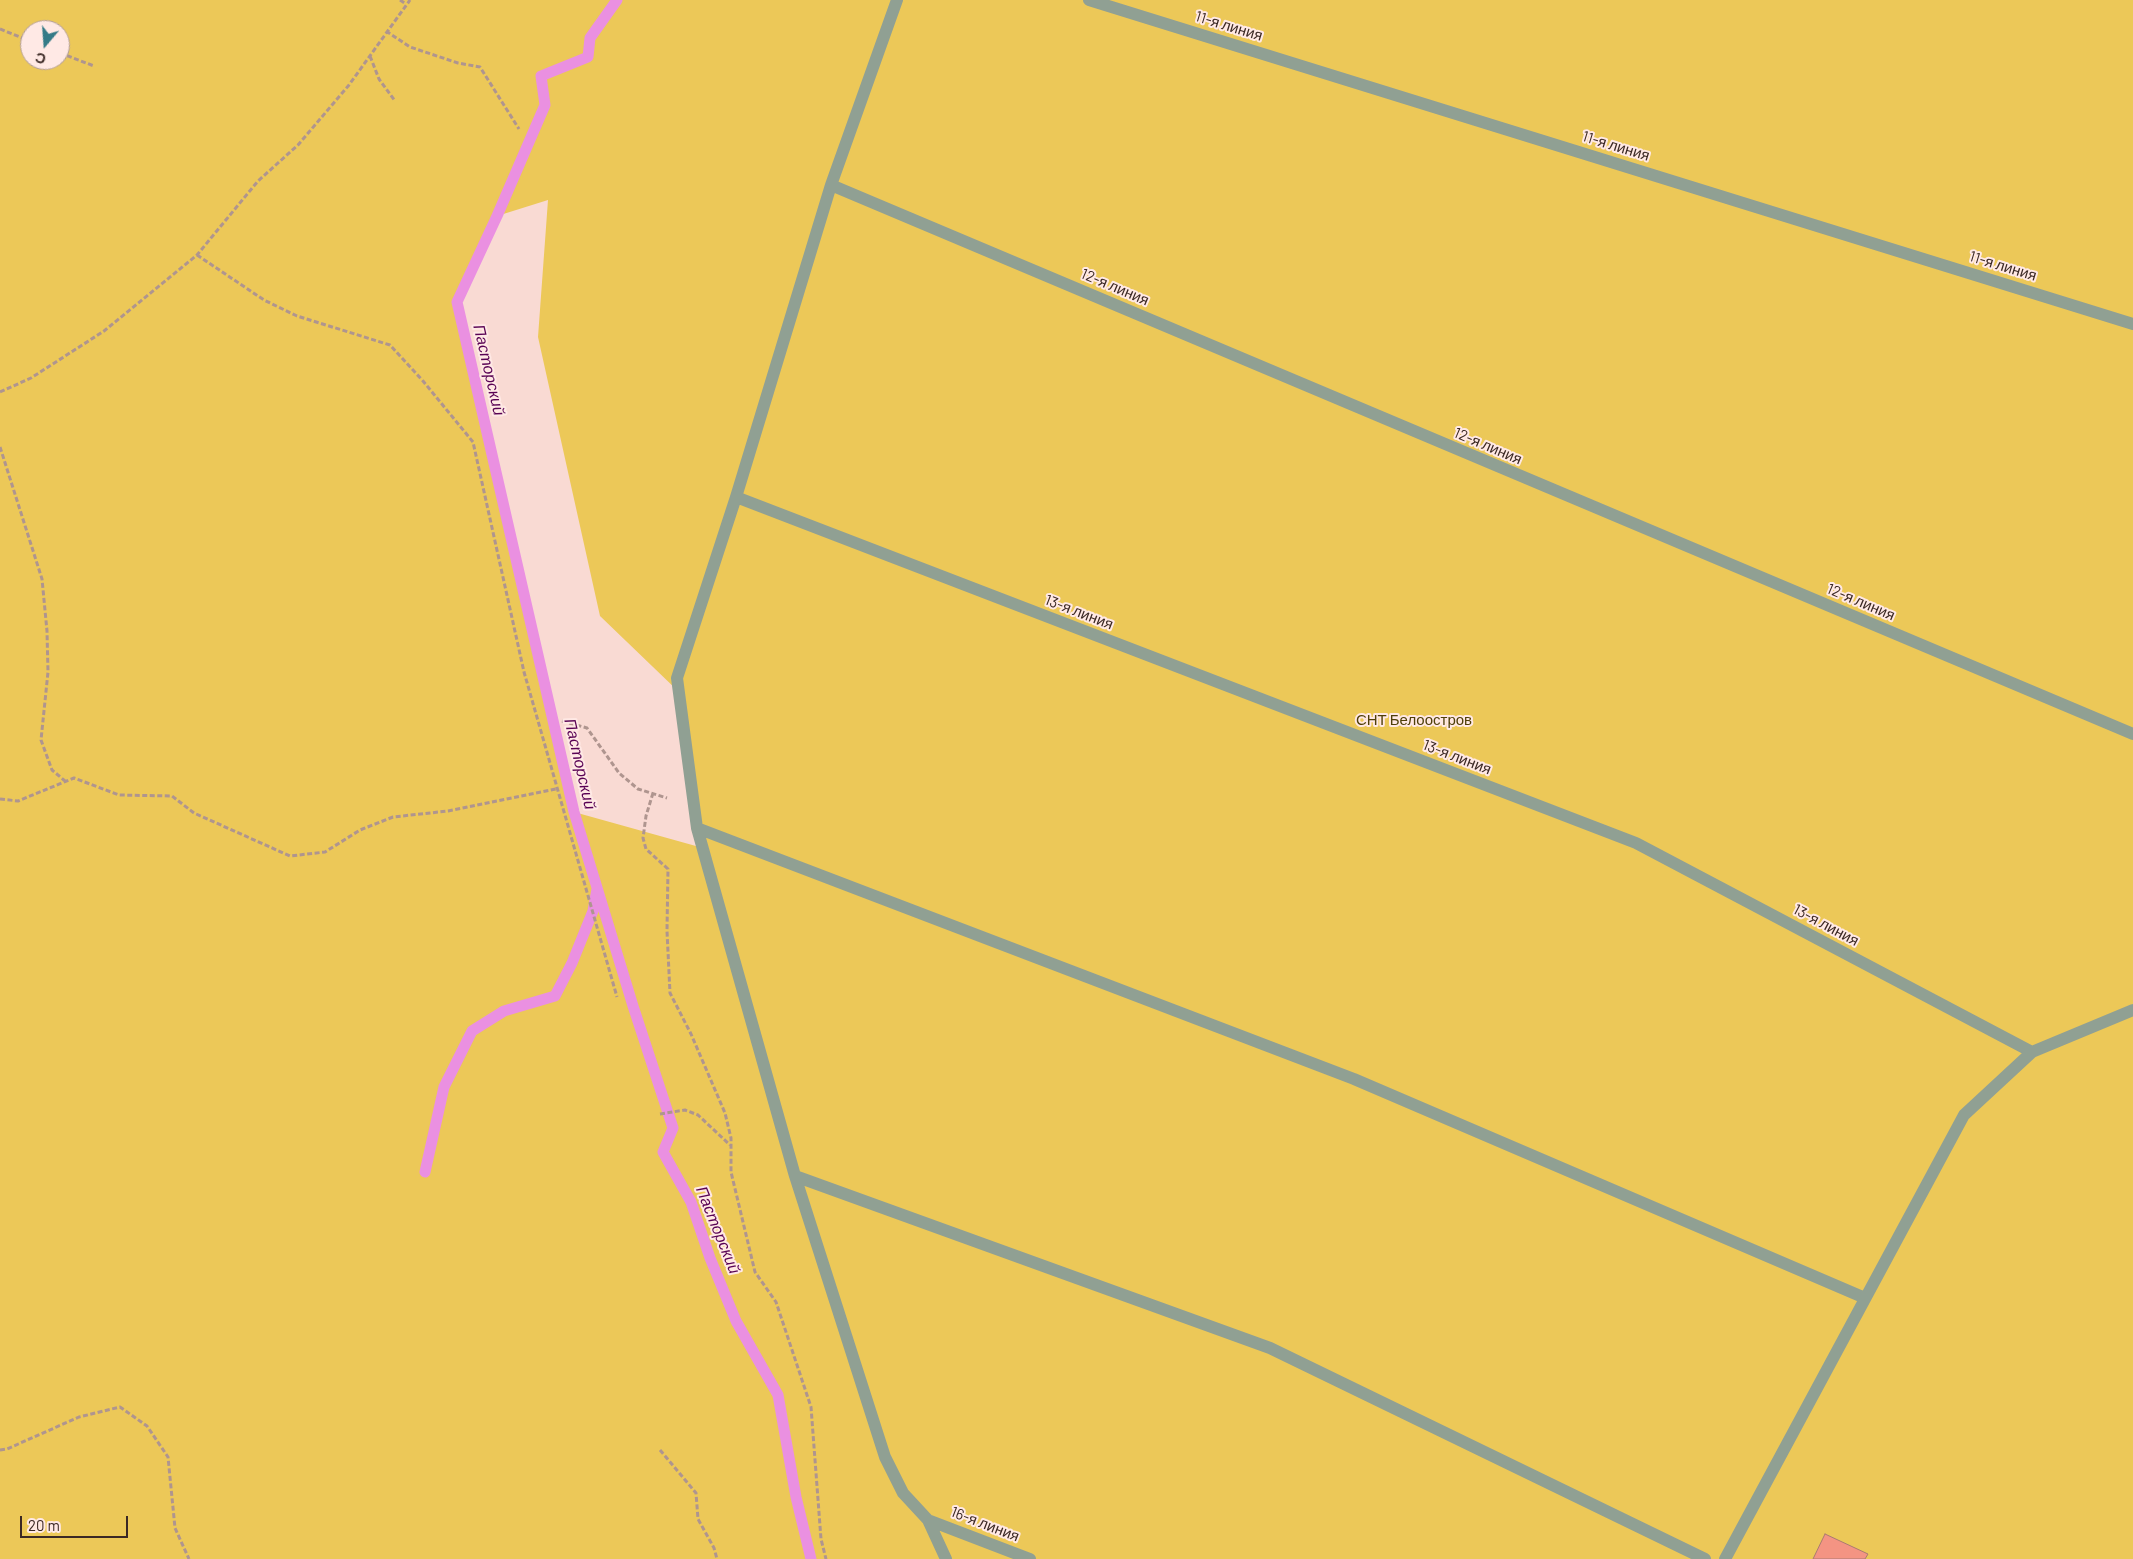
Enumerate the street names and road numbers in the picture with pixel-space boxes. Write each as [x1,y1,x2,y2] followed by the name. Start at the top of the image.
[1193,7,1265,45] street label: 11-я линия
[1580,127,1652,165] street label: 11-я линия
[1967,247,2039,285] street label: 11-я линия
[1078,265,1152,309] street label: 12-я линия
[1451,424,1525,468] street label: 12-я линия
[1824,580,1898,624] street label: 12-я линия
[1042,591,1116,633] street label: 13-я линия
[1420,736,1494,778] street label: 13-я линия
[1790,900,1862,950] street label: 13-я линия
[948,1503,1022,1545] street label: 16-я линия

